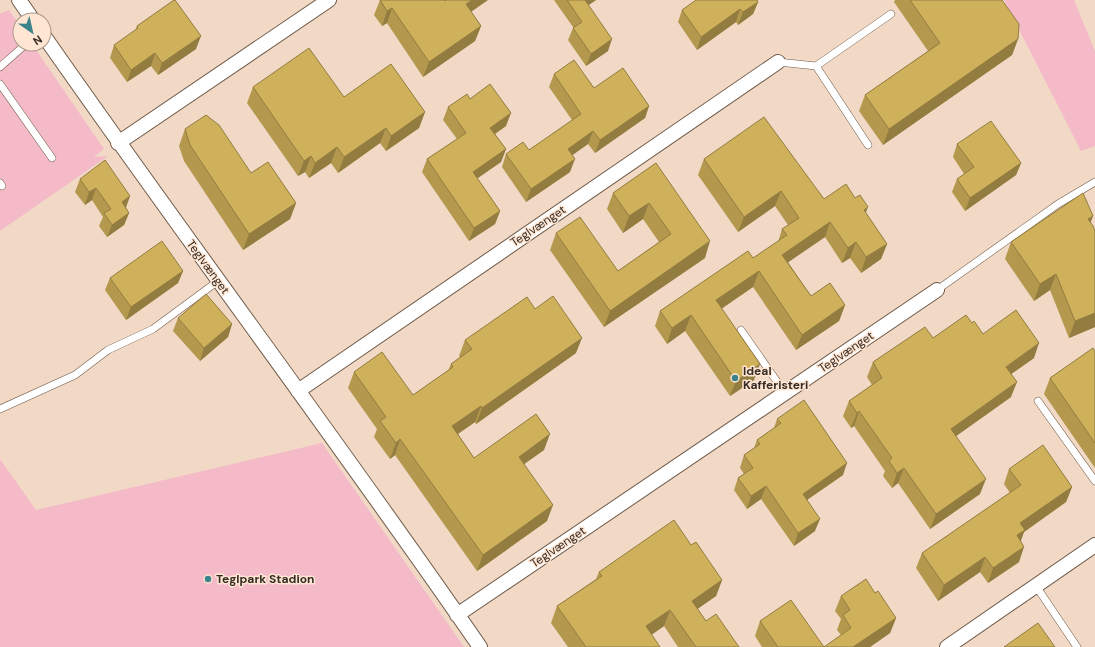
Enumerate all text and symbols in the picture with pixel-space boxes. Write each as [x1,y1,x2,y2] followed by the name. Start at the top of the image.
[12,12,52,52] north arrow
[30,32,45,48] text: N
[507,201,569,250] street label: Teglvænget
[183,237,233,298] street label: Teglvænget
[815,327,877,376] street label: Teglvænget
[743,363,808,393] place label: Ideal Kafferisteri
[730,373,740,383] marker: Ideal Kafferisteri
[527,522,589,571] street label: Teglvænget
[216,571,314,587] place label: Teglpark Stadion
[203,574,213,584] marker: Teglpark Stadion

